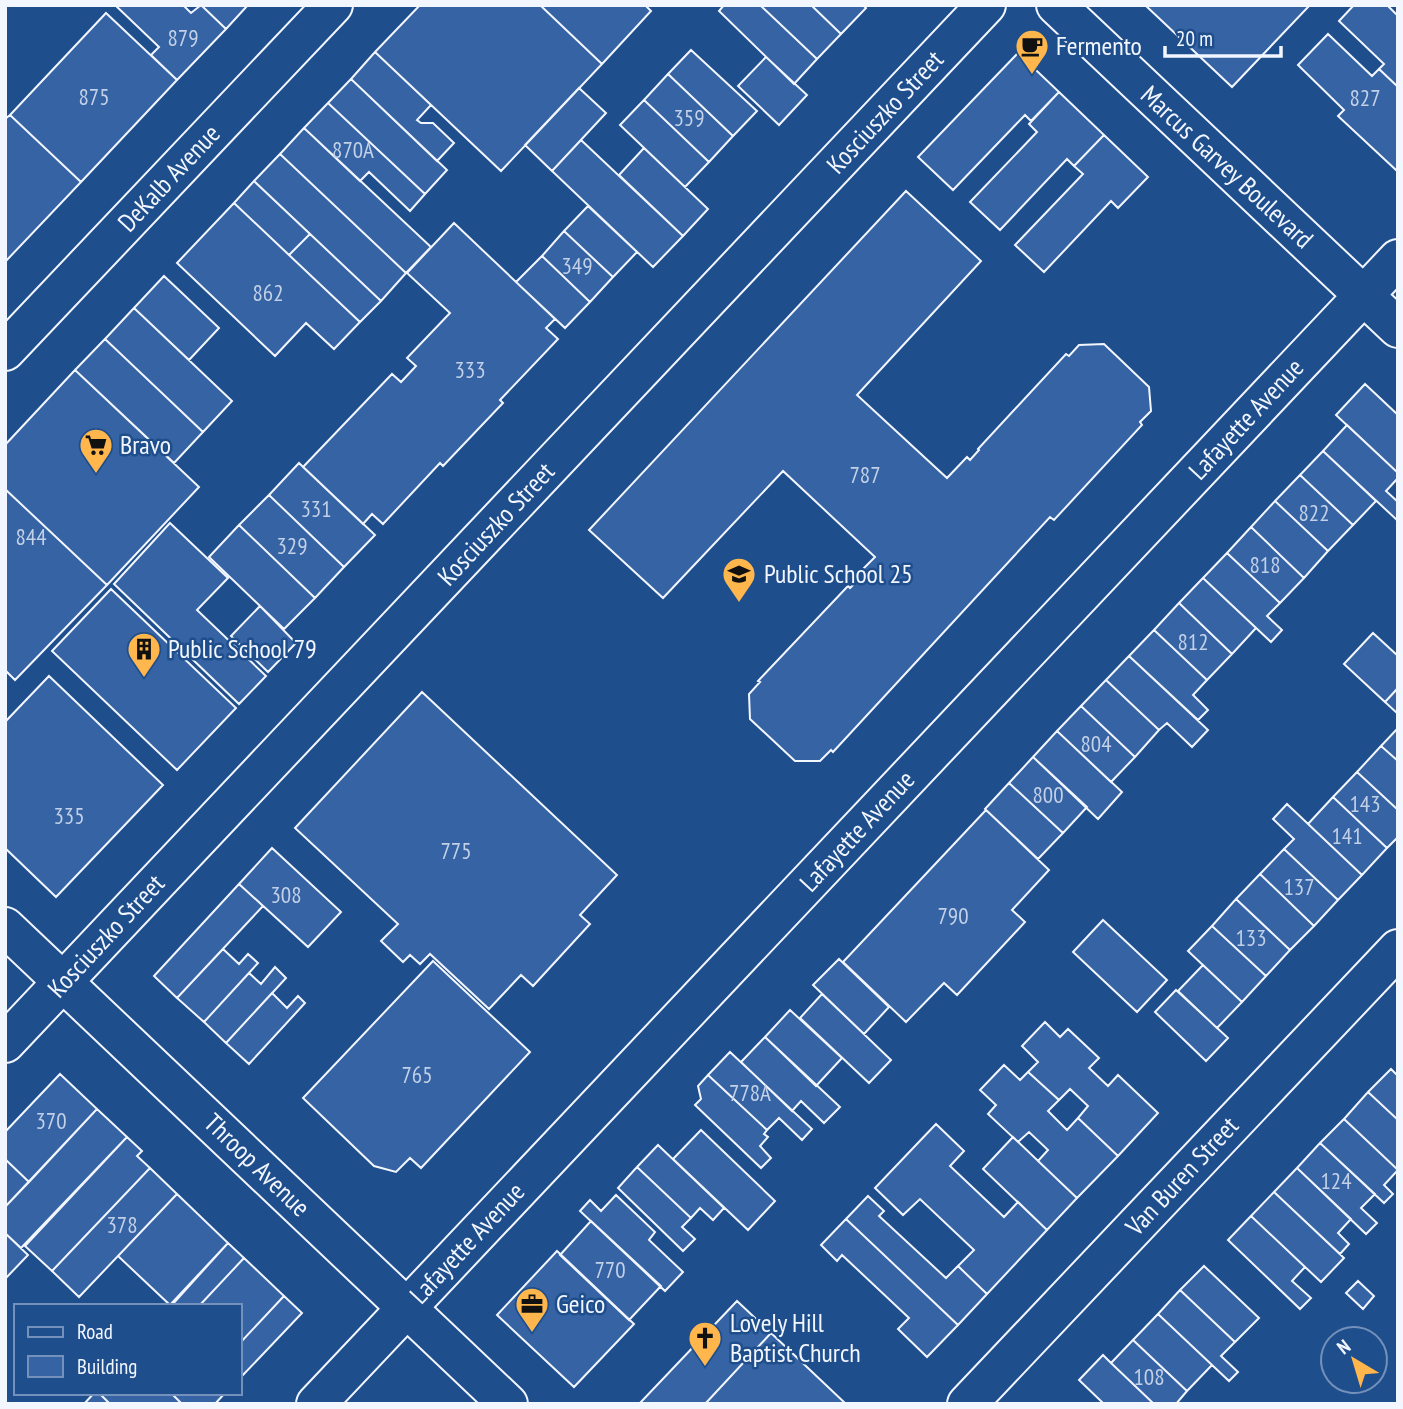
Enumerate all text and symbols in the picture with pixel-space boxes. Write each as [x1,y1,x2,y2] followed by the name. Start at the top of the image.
[1165,14,1280,58] scale bar
[167,23,199,52] house number: 879
[1176,25,1213,52] text: 20 m
[1013,27,1051,76] cafe icon: Fermento
[1056,29,1142,62] place label: Fermento
[819,43,950,180] street label: Kosciuszko Street
[1134,78,1321,255] street label: Marcus Garvey Boulevard
[78,82,110,111] house number: 875
[1349,83,1381,112] house number: 827
[673,103,705,132] house number: 359
[111,117,227,238] street label: DeKalb Avenue
[332,135,374,164] house number: 870A
[561,251,593,280] house number: 349
[252,278,284,307] house number: 862
[1181,351,1310,486] street label: Lafayette Avenue
[454,355,486,384] house number: 333
[77,426,115,475] supermarket icon: Bravo
[120,428,171,461] place label: Bravo
[430,455,561,592] street label: Kosciuszko Street
[849,460,881,489] house number: 787
[300,494,332,523] house number: 331
[1298,498,1330,527] house number: 822
[15,522,47,551] house number: 844
[276,531,308,560] house number: 329
[1249,550,1281,579] house number: 818
[720,555,758,604] school or university icon: Public School 25
[764,557,913,590] place label: Public School 25
[1177,627,1209,656] house number: 812
[125,630,163,679] building icon: Public School 79
[168,632,317,665] place label: Public School 79
[1080,729,1112,758] house number: 804
[792,763,921,898] street label: Lafayette Avenue
[1032,780,1064,809] house number: 800
[1349,789,1381,818] house number: 143
[53,801,85,830] house number: 335
[1331,821,1363,850] house number: 141
[440,836,472,865] house number: 775
[40,867,171,1004] street label: Kosciuszko Street
[1283,872,1315,901] house number: 137
[270,880,302,909] house number: 308
[937,901,969,930] house number: 790
[1235,923,1267,952] house number: 133
[401,1060,433,1089] house number: 765
[729,1078,771,1107] house number: 778A
[35,1106,67,1135] house number: 370
[197,1106,317,1223] street label: Throop Avenue
[1118,1109,1245,1243] street label: Van Buren Street
[1320,1166,1352,1195] house number: 124
[402,1175,531,1310] street label: Lafayette Avenue
[106,1210,138,1239] house number: 378
[594,1255,626,1284] house number: 770
[513,1285,551,1334] office icon: Geico
[556,1287,605,1320] place label: Geico
[14,1304,242,1395] legend
[730,1306,861,1369] place label: Lovely Hill Baptist Church
[77,1318,113,1345] text: Road
[686,1319,724,1368] church icon: Lovely Hill Baptist Church
[1319,1325,1389,1395] north arrow
[1332,1334,1355,1359] text: N
[77,1353,137,1380] text: Building
[1133,1362,1165,1391] house number: 108

